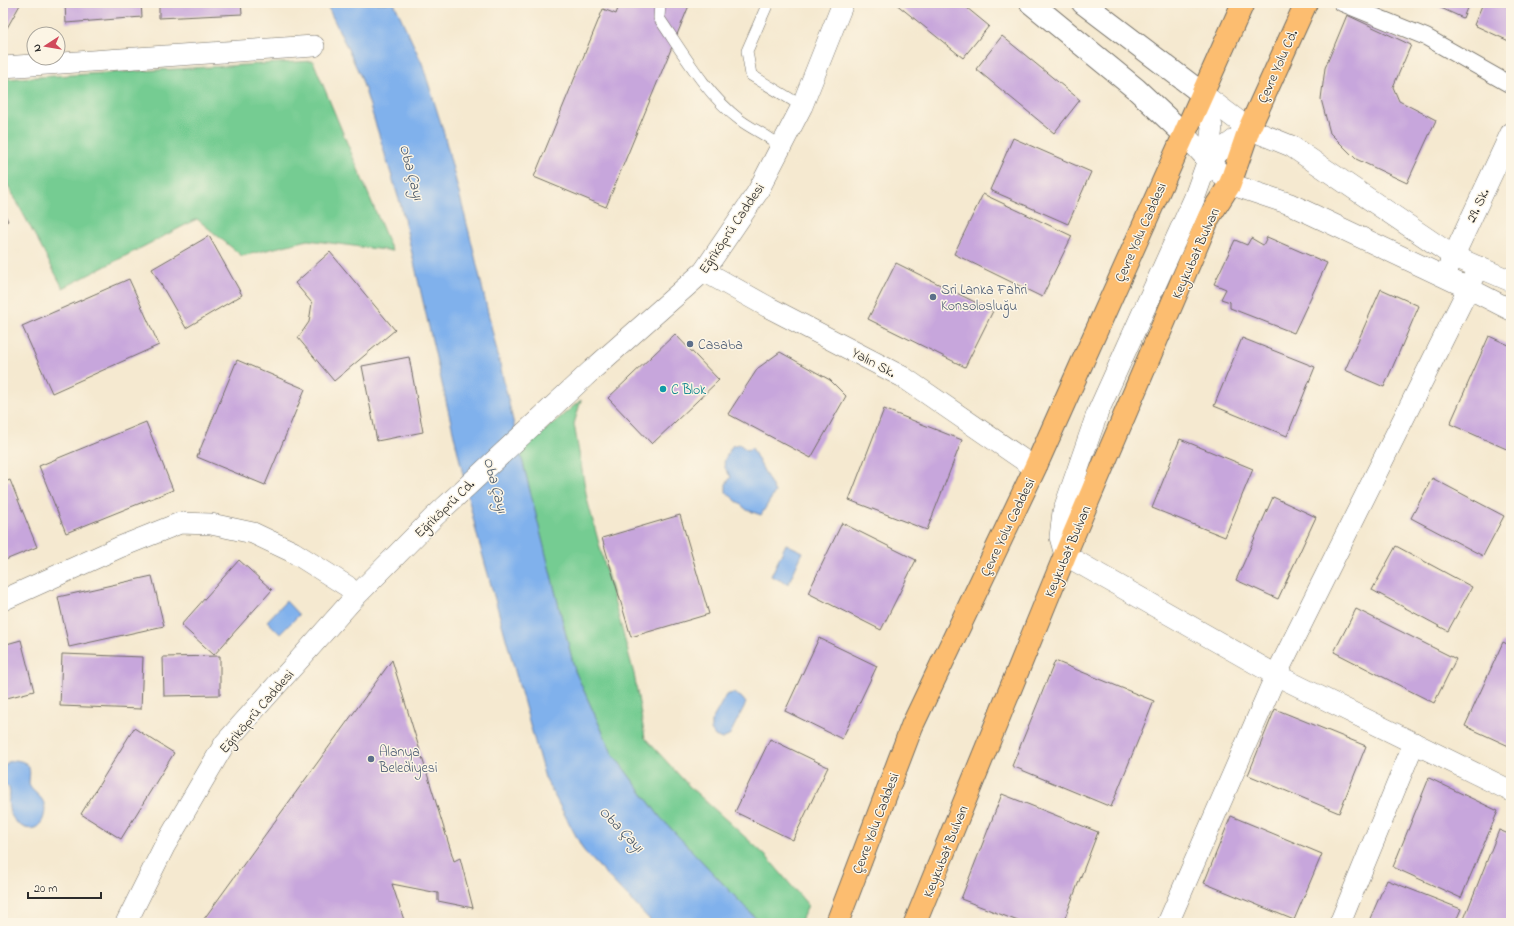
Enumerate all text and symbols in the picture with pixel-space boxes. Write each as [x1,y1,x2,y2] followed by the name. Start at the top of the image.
[26,26,66,66] north arrow
[1253,26,1304,107] street label: Çevre Yolu Cd.
[29,43,46,53] text: N
[392,142,429,203] water label: Oba Çayı
[694,179,771,279] street label: Eğriköprü Caddesi
[1110,179,1173,286] street label: Çevre Yolu Caddesi
[1461,185,1495,226] street label: 29. Sk.
[1167,205,1227,303] street label: Keykubat Bulvarı
[941,280,1027,318] place label: Sri Lanka Fahri Konsolosluğu
[928,292,938,302] marker: Sri Lanka Fahri Konsolosluğu
[698,335,743,356] place label: Casaba
[685,339,695,349] marker: Casaba
[848,343,899,384] street label: Yalın Sk.
[671,380,707,401] place label: C Blok
[658,384,668,394] marker: C Blok
[476,455,513,516] water label: Oba Çayı
[410,475,481,544] street label: Eğriköprü Cd.
[975,475,1041,580] street label: Çevre Yolu Caddesi
[1040,503,1098,601] street label: Keykubat Bulvarı
[215,665,300,759] street label: Eğriköprü Caddesi
[378,742,437,780] place label: Alanya Belediyesi
[366,754,376,764] marker: Alanya Belediyesi
[847,770,905,877] street label: Çevre Yolu Caddesi
[593,802,649,859] water label: Oba Çayı
[918,802,975,901] street label: Keykubat Bulvarı
[28,874,101,900] scale bar
[34,880,57,898] text: 20 m

